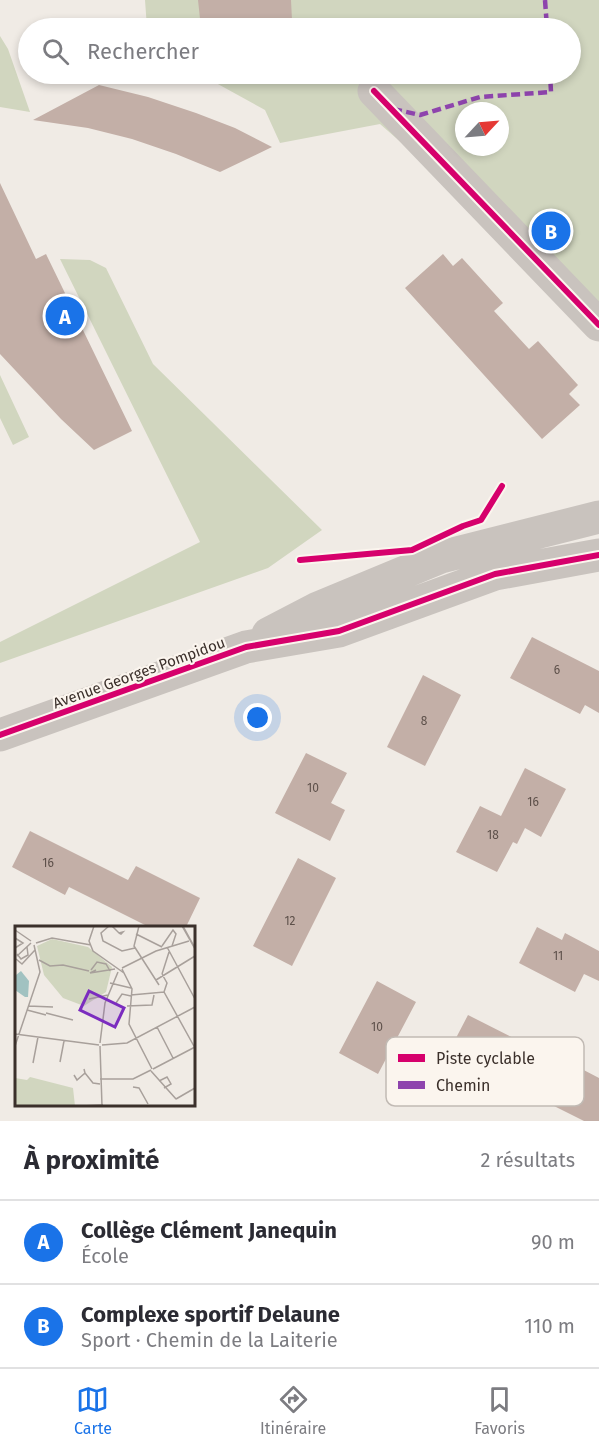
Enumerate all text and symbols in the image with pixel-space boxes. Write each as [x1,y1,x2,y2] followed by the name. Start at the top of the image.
[18,18,581,84] search box
[39,35,72,68] icon: search
[87,38,199,65] text: Rechercher
[455,102,509,156] north arrow
[532,208,570,254] pin: B
[46,294,84,338] pin: A
[50,633,228,713] street label: Avenue Georges Pompidou
[554,663,560,677] house number: 6
[243,703,272,732] your location
[421,714,428,728] house number: 8
[307,781,319,795] house number: 10
[527,795,539,809] house number: 16
[487,828,499,842] house number: 18
[42,856,54,870] house number: 16
[284,914,296,928] house number: 12
[15,926,195,1106] inset map
[553,949,563,963] house number: 11
[371,1020,383,1034] house number: 10
[386,1037,584,1106] legend
[436,1049,535,1068] text: Piste cyclable
[436,1076,491,1095] text: Chemin
[24,1145,159,1176] text: À proximité
[480,1148,575,1172] text: 2 résultats
[81,1217,337,1244] text: Collège Clément Janequin
[38,1230,49,1254] text: A
[531,1230,575,1254] text: 90 m
[81,1244,129,1268] text: École
[81,1301,340,1328] text: Complexe sportif Delaune
[37,1314,50,1338] text: B
[524,1314,575,1338] text: 110 m
[81,1328,338,1352] text: Sport · Chemin de la Laiterie
[74,1383,112,1438] tab: Carte
[260,1383,326,1438] tab: Itinéraire
[474,1383,525,1438] tab: Favoris

